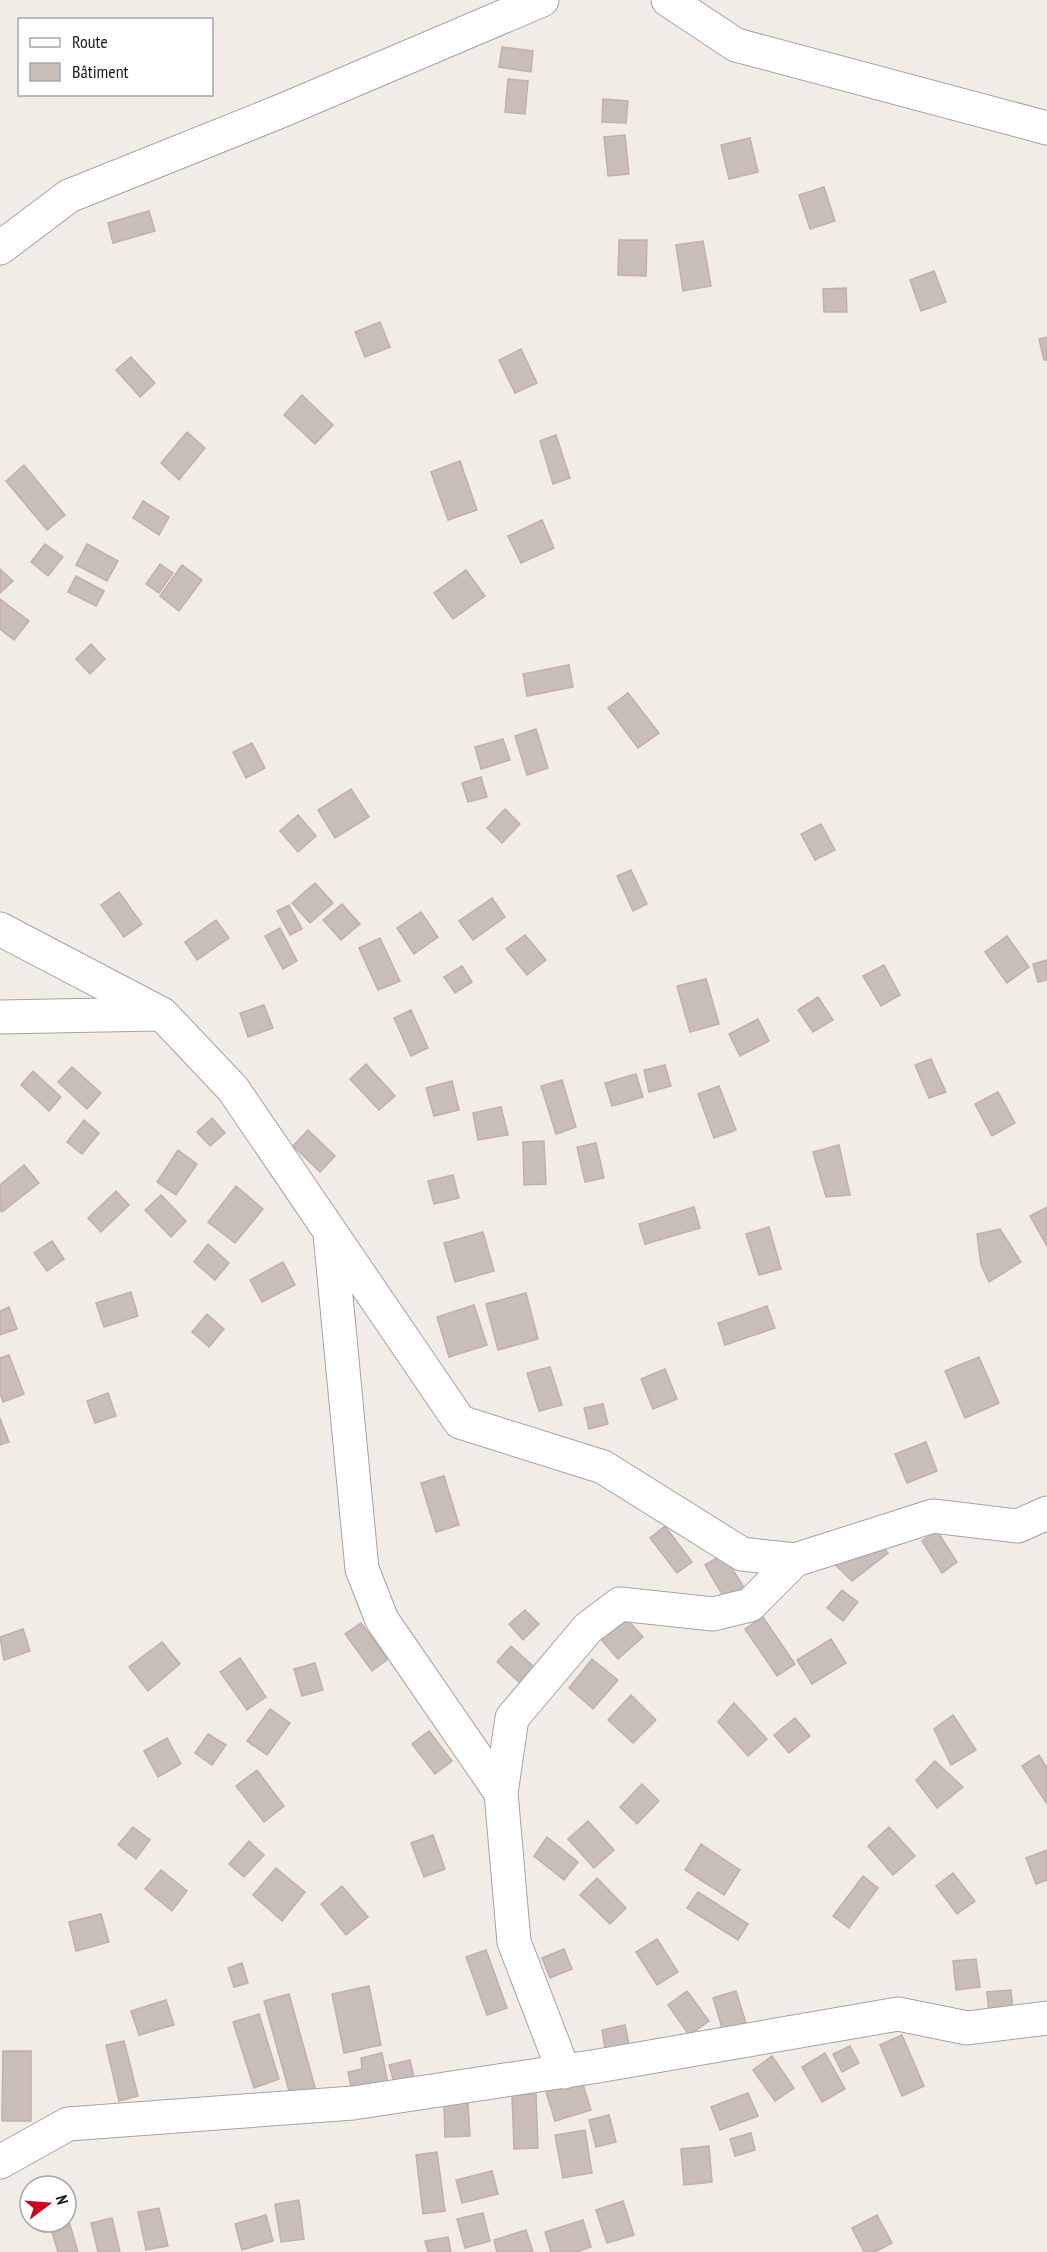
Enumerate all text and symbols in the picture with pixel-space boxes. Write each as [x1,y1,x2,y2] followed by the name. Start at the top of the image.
[18,18,213,96] legend
[72,30,108,53] text: Route
[72,60,129,83] text: Bâtiment
[18,2174,78,2234] north arrow
[52,2193,73,2207] text: N

